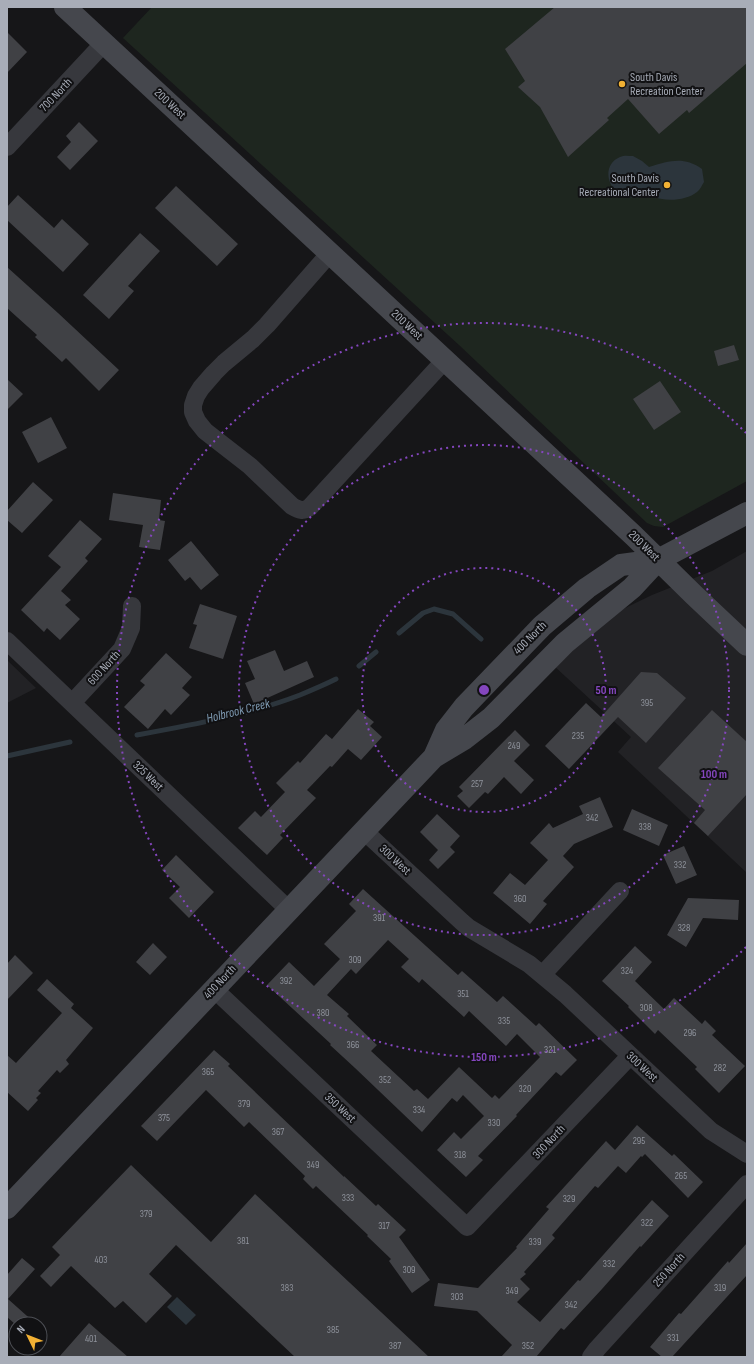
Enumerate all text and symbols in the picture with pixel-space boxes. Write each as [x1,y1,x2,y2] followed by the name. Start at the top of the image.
[630,70,704,99] place label: South Davis Recreation Center
[37,75,75,115] street label: 700 North
[617,79,627,89] marker: South Davis Recreation Center
[151,86,189,123] street label: 200 West
[579,171,660,200] place label: South Davis Recreational Center
[662,180,672,190] marker: South Davis Recreational Center
[388,307,426,344] street label: 200 West
[625,527,663,565] street label: 200 West
[510,618,550,658] street label: 400 North
[85,648,123,688] street label: 600 North
[477,683,491,697] centre of rings
[596,683,616,698] text: 50 m
[205,695,273,727] water label: Holbrook Creek
[641,697,653,709] house number: 395
[572,730,584,742] house number: 235
[508,740,520,752] house number: 249
[129,758,167,795] street label: 325 West
[701,767,727,782] text: 100 m
[471,778,483,790] house number: 257
[586,812,598,824] house number: 342
[639,821,651,833] house number: 338
[376,842,414,879] street label: 300 West
[674,859,686,871] house number: 332
[513,893,527,905] house number: 360
[373,912,386,924] house number: 391
[678,922,690,934] house number: 328
[348,954,362,966] house number: 309
[200,962,240,1002] street label: 400 North
[621,965,633,977] house number: 324
[280,975,292,987] house number: 392
[457,988,469,1000] house number: 351
[639,1002,653,1014] house number: 308
[316,1007,330,1019] house number: 380
[498,1015,510,1027] house number: 335
[684,1027,696,1039] house number: 296
[347,1039,359,1051] house number: 366
[544,1044,556,1056] house number: 321
[623,1049,661,1086] street label: 300 West
[471,1050,497,1065] text: 150 m
[714,1062,726,1074] house number: 282
[202,1066,214,1078] house number: 365
[379,1074,391,1086] house number: 352
[519,1083,531,1095] house number: 320
[321,1090,359,1126] street label: 350 West
[238,1098,250,1110] house number: 379
[413,1104,425,1116] house number: 334
[158,1112,170,1124] house number: 375
[488,1117,500,1129] house number: 330
[529,1122,569,1162] street label: 300 North
[272,1126,284,1138] house number: 367
[633,1135,645,1147] house number: 295
[454,1149,466,1161] house number: 318
[307,1159,319,1171] house number: 349
[675,1170,687,1182] house number: 265
[342,1192,354,1204] house number: 333
[563,1193,575,1205] house number: 329
[140,1208,152,1220] house number: 379
[641,1217,653,1229] house number: 322
[378,1220,390,1232] house number: 317
[237,1235,250,1247] house number: 381
[529,1236,541,1248] house number: 339
[650,1250,688,1290] street label: 250 North
[95,1254,107,1266] house number: 403
[603,1258,615,1270] house number: 332
[402,1264,416,1276] house number: 309
[281,1282,293,1294] house number: 383
[714,1282,726,1294] house number: 319
[506,1285,518,1297] house number: 349
[451,1291,463,1303] house number: 303
[565,1299,577,1311] house number: 342
[8,1316,48,1356] north arrow
[14,1323,28,1336] text: N
[327,1324,339,1336] house number: 385
[667,1332,679,1344] house number: 331
[85,1333,98,1345] house number: 401
[389,1340,401,1352] house number: 387
[522,1340,534,1352] house number: 352

